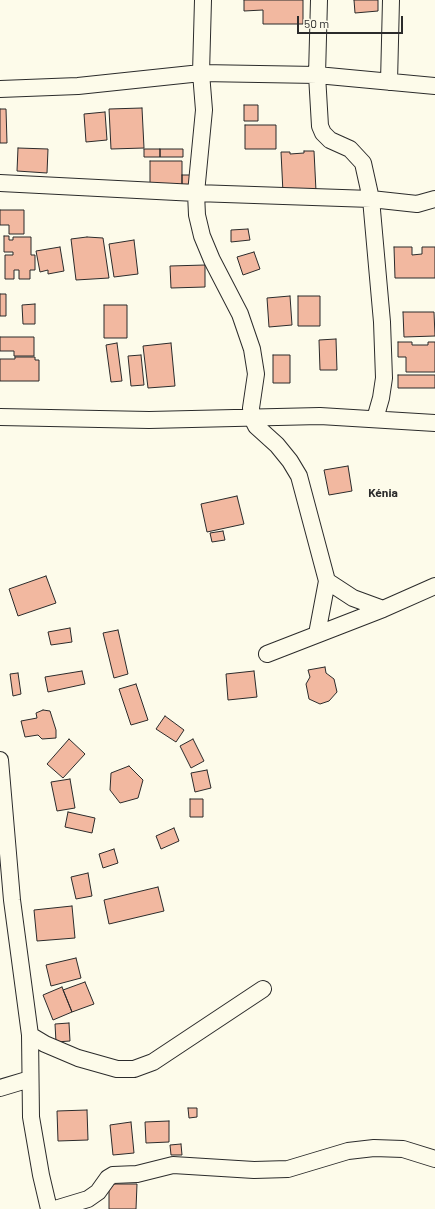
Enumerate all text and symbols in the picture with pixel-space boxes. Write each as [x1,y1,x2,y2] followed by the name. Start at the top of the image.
[299,8,405,34] scale bar
[304,16,329,30] text: 50 m
[368,486,398,500] district label: Kénia

